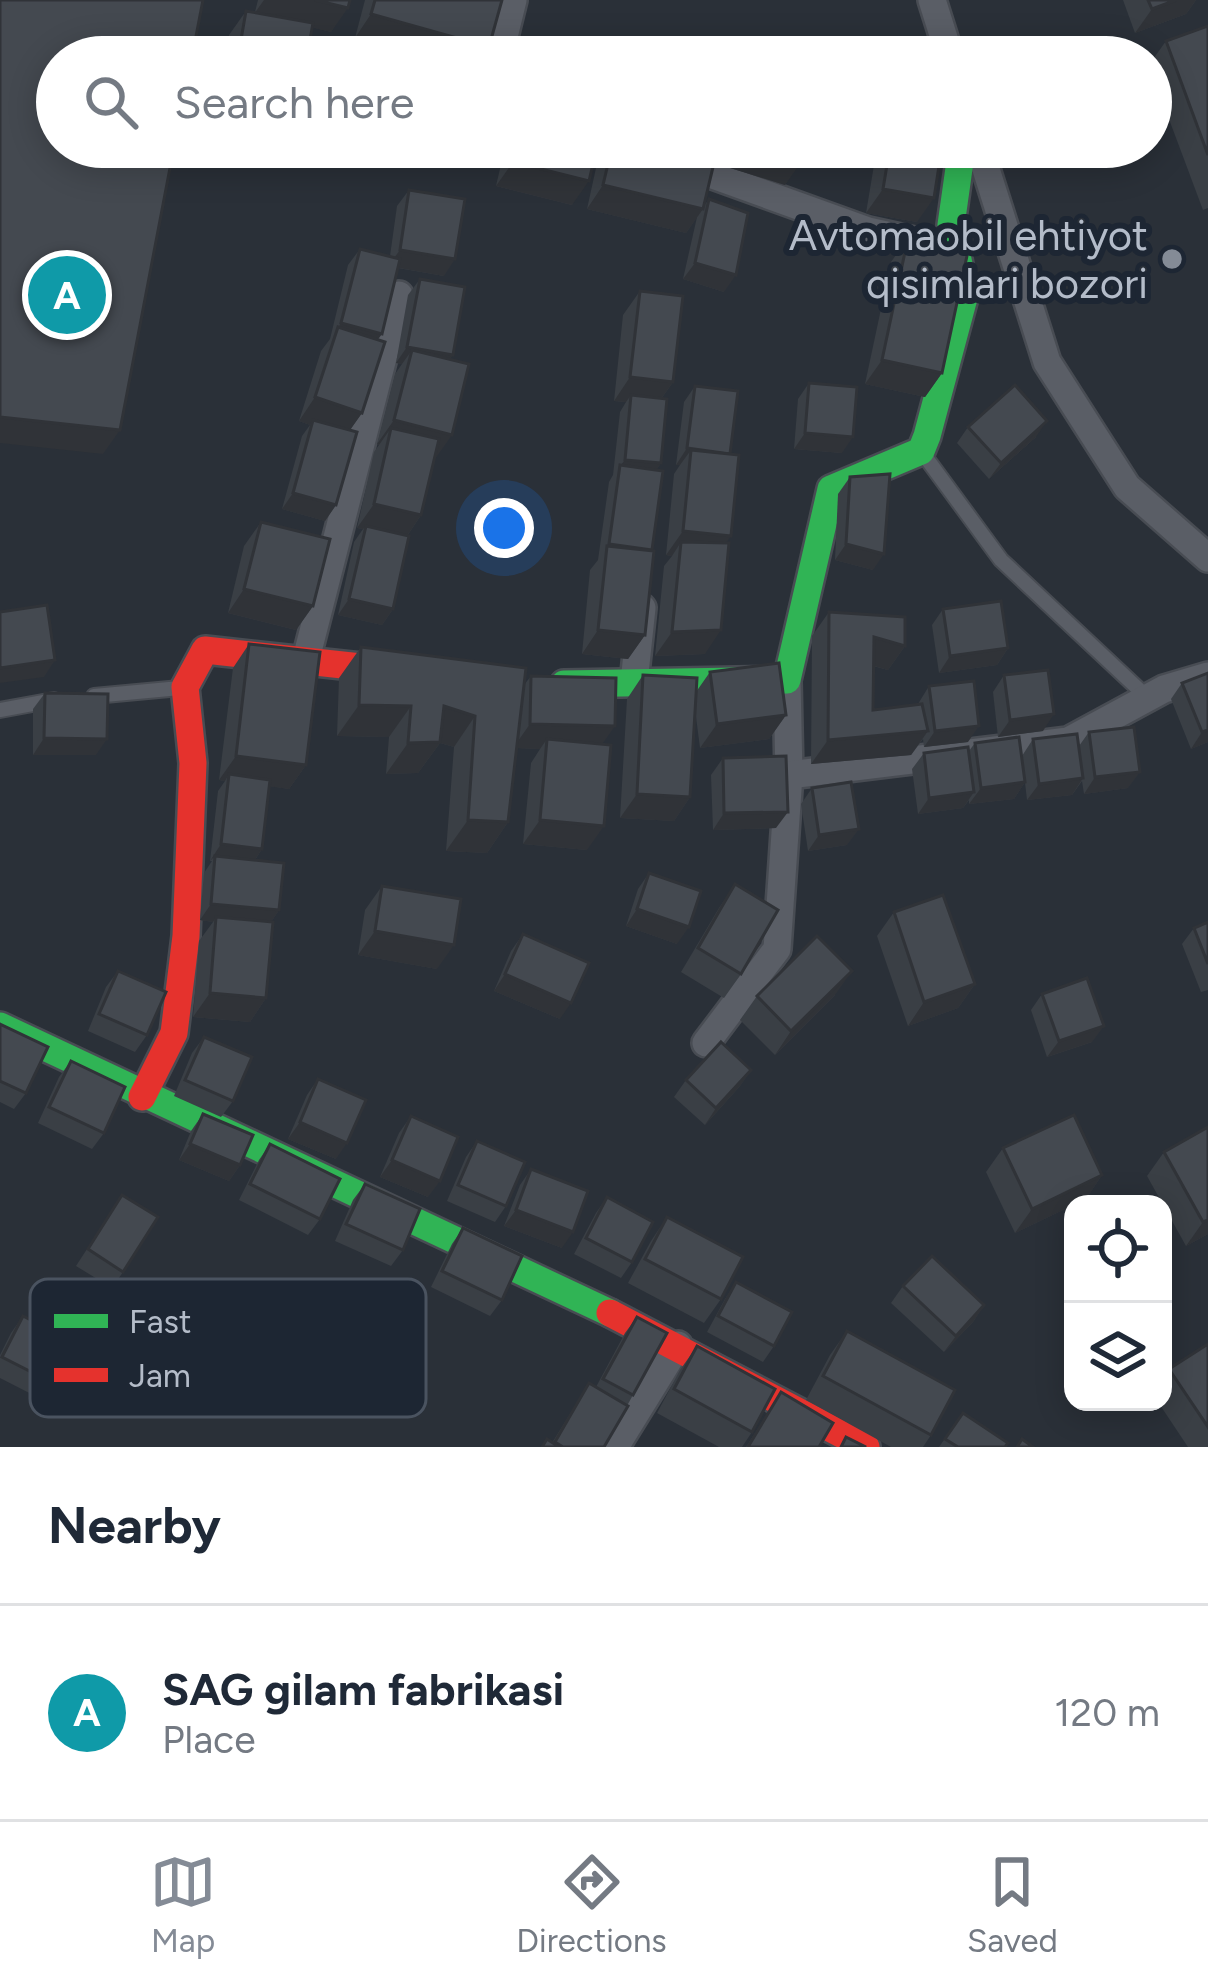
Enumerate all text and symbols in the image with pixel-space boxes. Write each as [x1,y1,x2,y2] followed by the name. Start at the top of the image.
[36,36,1172,168] search box
[78,69,144,135] icon: search
[174,75,414,129] text: Search here
[789,210,1148,309] place label: Avtomaobil ehtiyot qisimlari bozori
[1159,246,1185,272] marker: Avtomaobil ehtiyot qisimlari bozori
[28,250,106,340] pin: A
[474,498,534,558] your location
[1064,1195,1172,1411] map controls
[1064,1195,1172,1303] button: locate
[30,1279,426,1417] legend
[129,1302,191,1341] text: Fast
[1064,1303,1172,1411] button: layers
[129,1356,191,1395] text: Jam
[48,1495,221,1556] text: Nearby
[162,1662,564,1716] text: SAG gilam fabrikasi
[73,1689,101,1736] text: A
[1054,1689,1160,1736] text: 120 m
[162,1716,255,1763] text: Place
[150,1849,216,1960] tab: Map
[516,1849,667,1960] tab: Directions
[967,1849,1058,1960] tab: Saved

